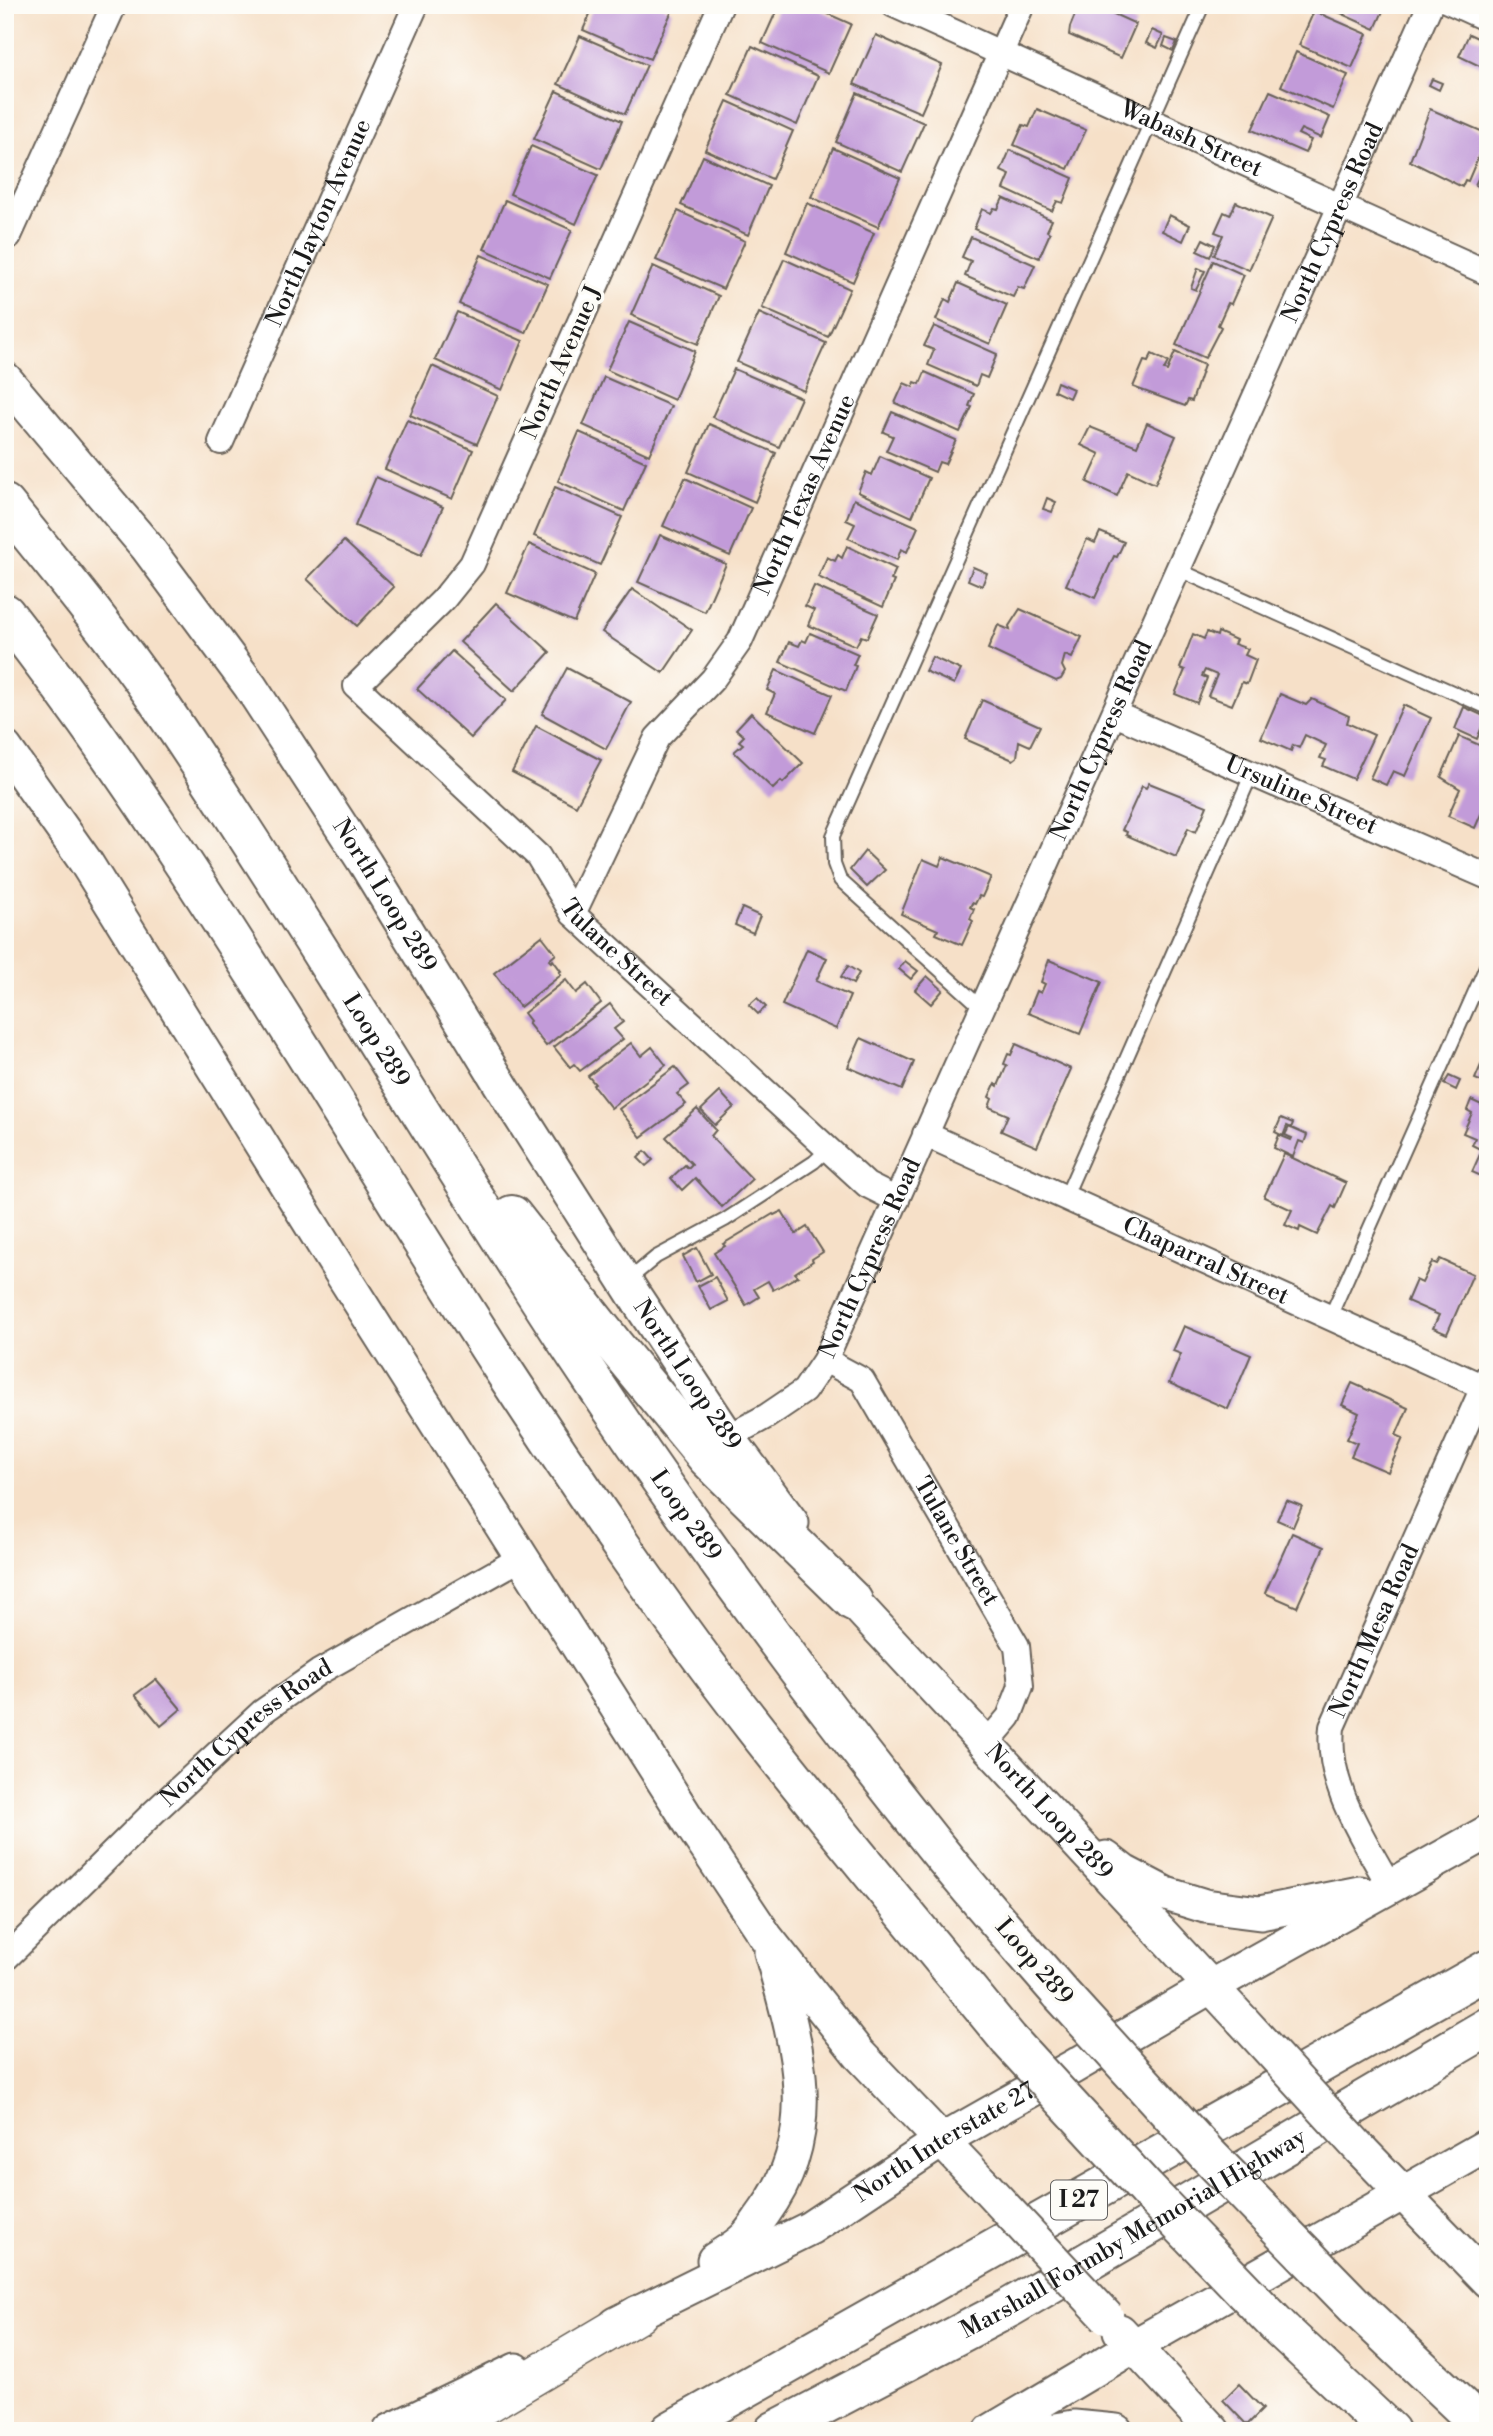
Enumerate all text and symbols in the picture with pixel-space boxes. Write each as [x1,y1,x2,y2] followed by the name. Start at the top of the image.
[1114,93,1268,184] street label: Wabash Street
[259,114,378,331] street label: North Jayton Avenue
[1275,118,1391,327] street label: North Cypress Road
[515,280,609,444] street label: North Avenue J
[747,390,862,600] street label: North Texas Avenue
[1044,635,1159,845] street label: North Cypress Road
[1220,749,1382,842] street label: Ursuline Street
[325,813,443,978] street label: North Loop 289
[553,894,679,1013] street label: Tulane Street
[335,988,416,1093] street label: Loop 289
[813,1153,928,1363] street label: North Cypress Road
[1118,1210,1294,1312] street label: Chaparral Street
[626,1294,748,1457] street label: North Loop 289
[643,1464,728,1567] street label: Loop 289
[907,1472,1006,1612] street label: Tulane Street
[1323,1539,1426,1723] street label: North Mesa Road
[154,1652,338,1814] street label: North Cypress Road
[978,1738,1119,1886] street label: North Loop 289
[988,1913,1080,2011] street label: Loop 289
[848,2076,1041,2210] street label: North Interstate 27
[956,2122,1312,2346] street label: Marshall Formby Memorial Highway
[1051,2180,1107,2220] road number: I 27

